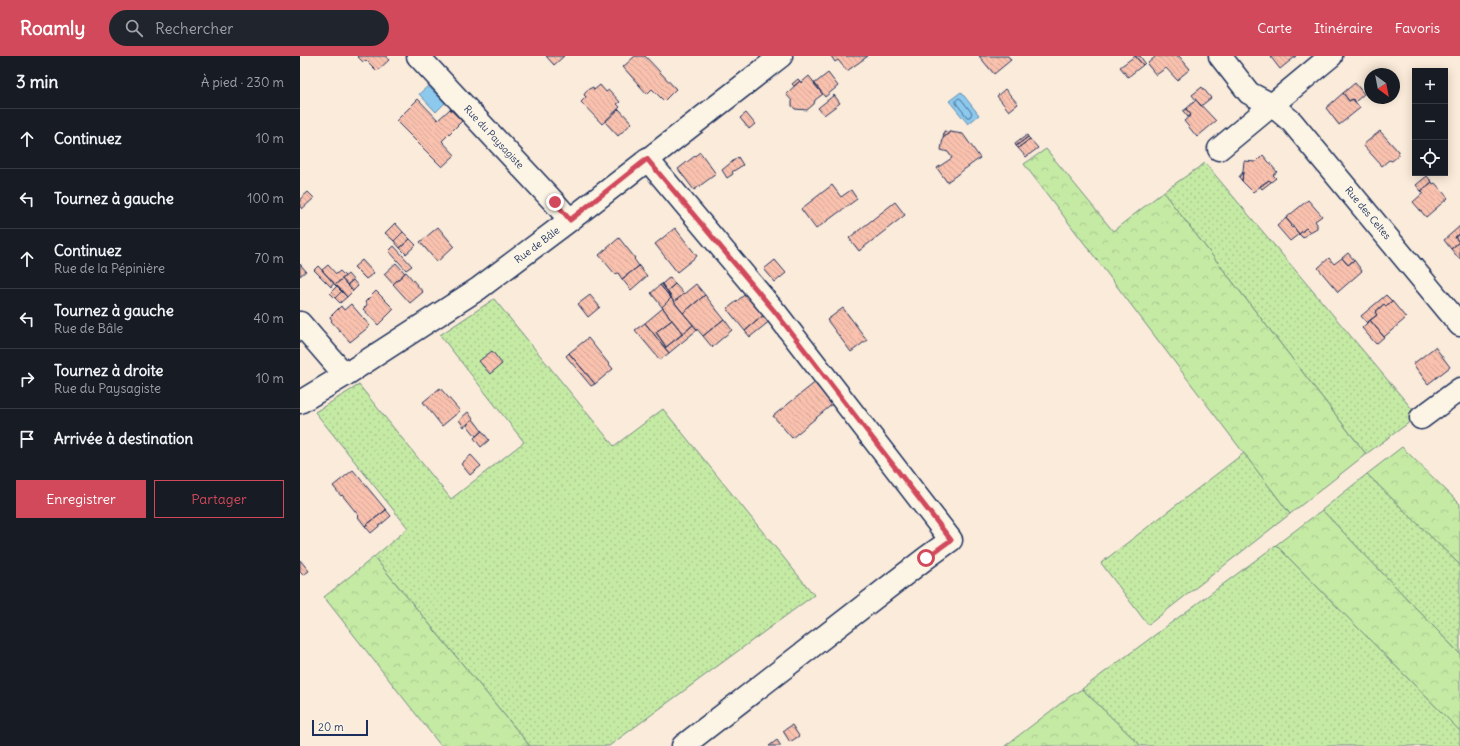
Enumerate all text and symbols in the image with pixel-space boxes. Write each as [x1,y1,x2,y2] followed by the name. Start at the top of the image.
[109,10,389,46] search box
[20,16,85,40] text: Roamly
[123,17,145,39] icon: search
[155,19,233,38] text: Rechercher
[1257,19,1292,37] text: Carte
[1314,19,1373,37] text: Itinéraire
[1395,19,1440,37] text: Favoris
[1364,68,1400,104] north arrow
[1412,68,1448,176] map controls
[1412,68,1448,104] button: +
[16,71,58,93] text: 3 min
[201,74,284,91] text: À pied · 230 m
[461,102,527,172] street label: Rue du Paysagiste
[1412,104,1448,140] button: −
[16,128,38,150] icon: ahead
[54,129,122,148] text: Continuez
[256,130,284,147] text: 10 m
[1412,140,1448,176] button: locate
[1342,184,1394,242] street label: Rue des Celtes
[16,188,38,210] icon: left
[54,189,174,208] text: Tournez à gauche
[247,190,284,207] text: 100 m
[546,193,564,211] route end
[512,224,562,266] street label: Rue de Bâle
[54,241,122,260] text: Continuez
[16,248,38,270] icon: ahead
[255,250,284,267] text: 70 m
[54,260,165,277] text: Rue de la Pépinière
[54,301,174,320] text: Tournez à gauche
[16,308,38,330] icon: left
[253,310,284,327] text: 40 m
[54,320,123,337] text: Rue de Bâle
[54,361,163,380] text: Tournez à droite
[16,368,38,390] icon: right
[256,370,284,387] text: 10 m
[54,380,161,397] text: Rue du Paysagiste
[16,428,38,450] icon: arrive
[54,429,193,448] text: Arrivée à destination
[16,480,146,518] button: Enregistrer
[154,480,284,518] button: Partager
[917,549,935,567] route start
[312,718,368,737] scale bar
[318,720,344,734] text: 20 m

